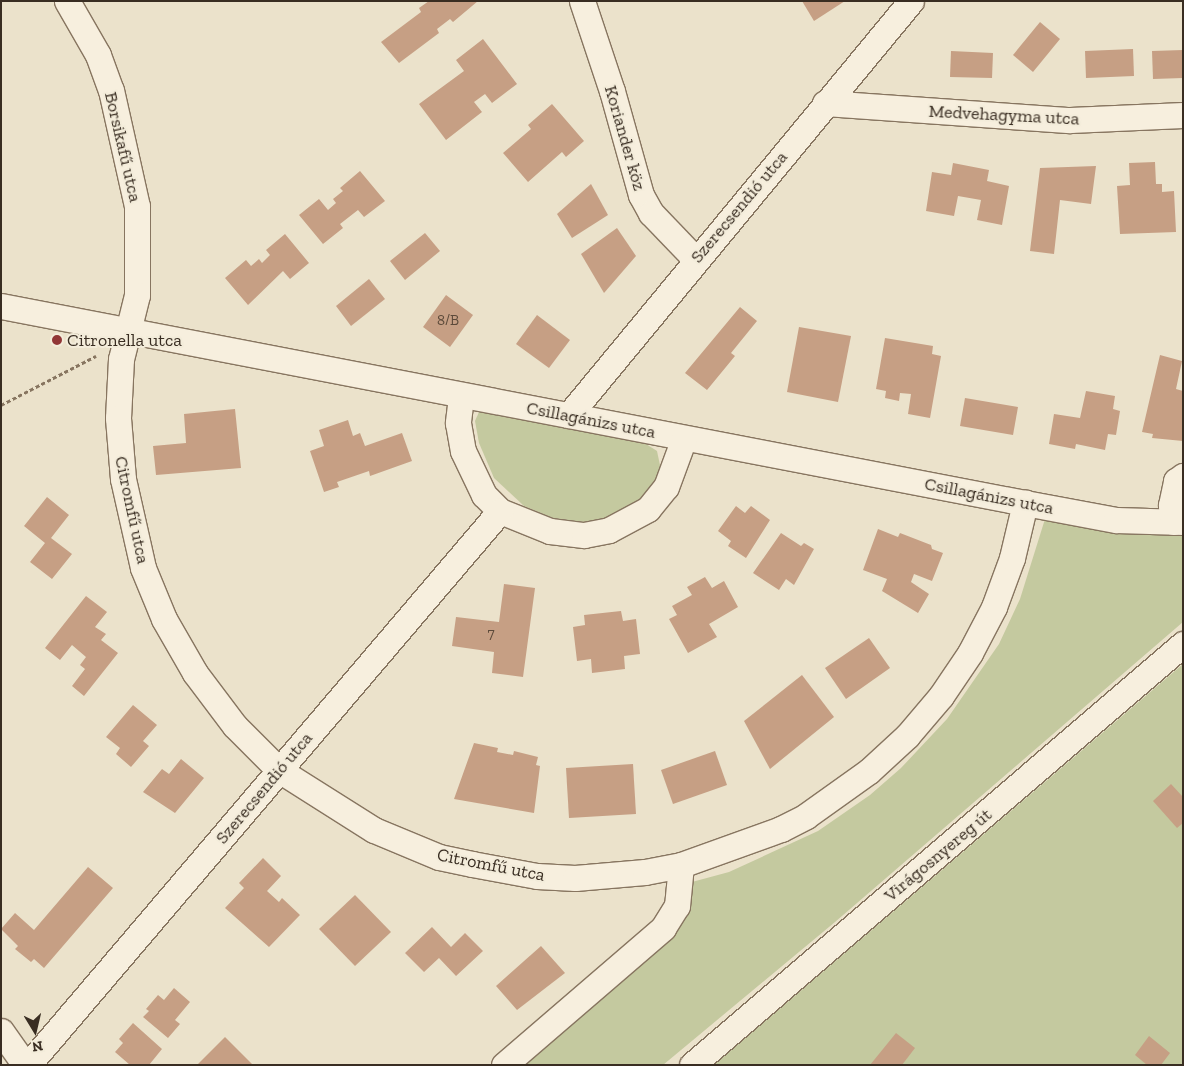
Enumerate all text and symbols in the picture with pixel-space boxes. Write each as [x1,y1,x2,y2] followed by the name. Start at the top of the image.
[600,83,650,193] street label: Koriander köz
[100,90,146,204] street label: Borsikafű utca
[928,100,1080,130] street label: Medvehagyma utca
[686,147,792,267] street label: Szerecsendió utca
[437,312,459,330] house number: 8/B
[67,329,182,351] place label: Citronella utca
[51,334,63,346] marker: Citronella utca
[525,397,657,443] street label: Csillagánizs utca
[110,454,154,566] street label: Citromfű utca
[923,473,1055,519] street label: Csillagánizs utca
[487,625,495,643] house number: 7
[211,728,317,848] street label: Szerecsendió utca
[880,804,996,906] street label: Virágosnyereg út
[435,844,547,886] street label: Citromfű utca
[10,1006,60,1056] north arrow
[31,1037,44,1056] text: N

